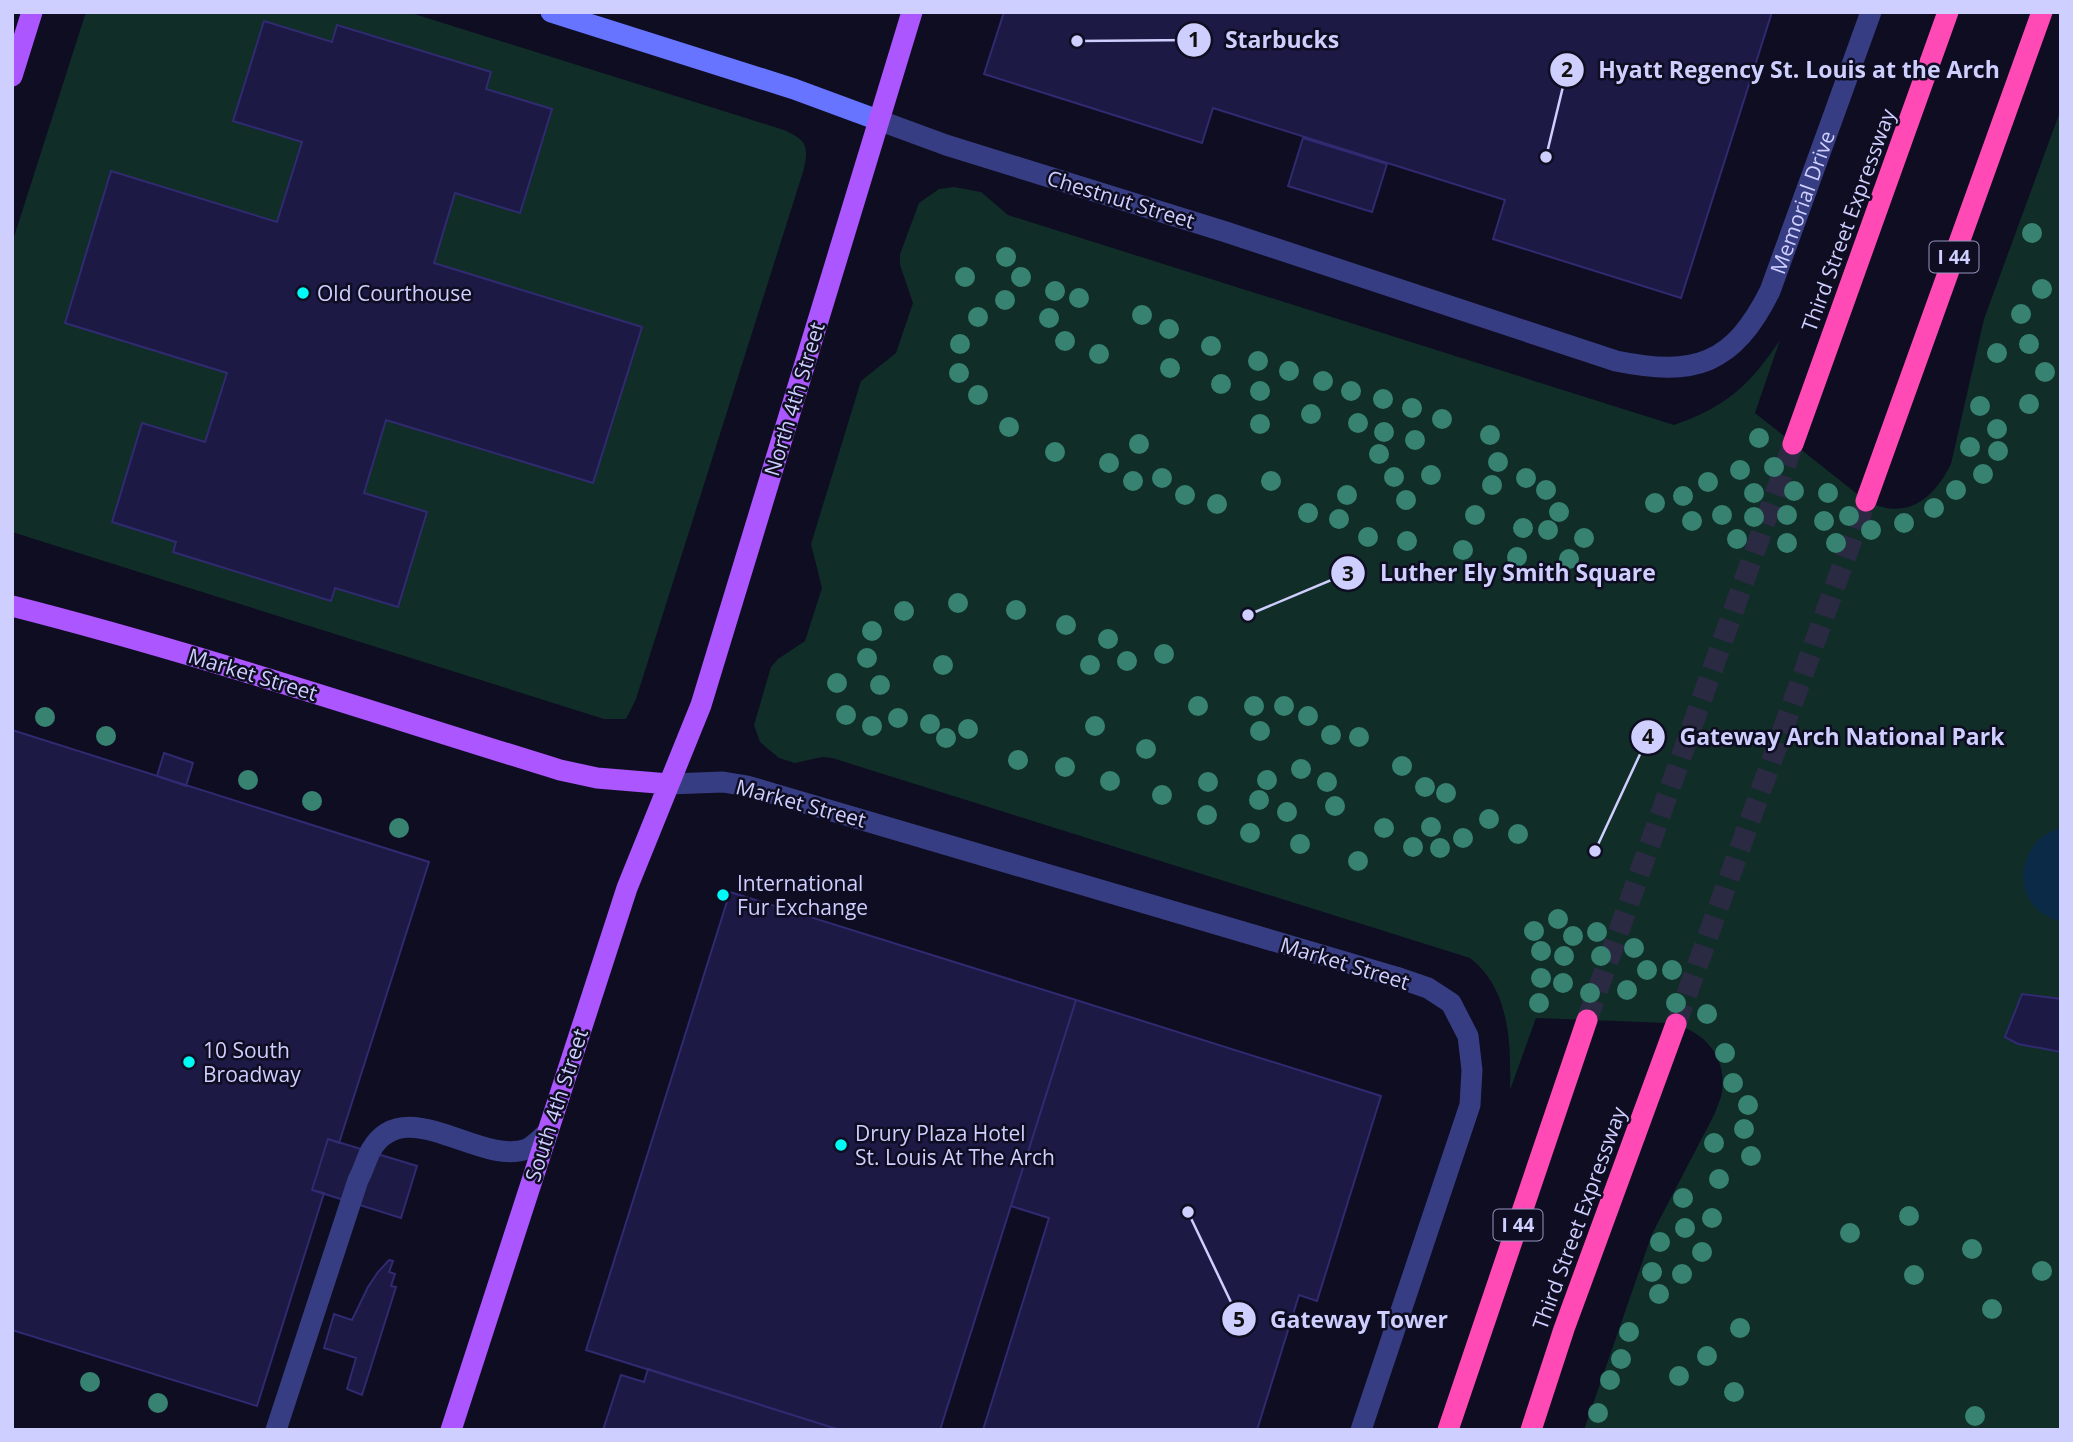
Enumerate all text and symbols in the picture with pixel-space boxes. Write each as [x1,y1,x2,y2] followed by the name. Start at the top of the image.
[1176,18,1353,62] callout: Starbucks
[1225,23,1339,55] text: Starbucks
[1188,25,1200,53] text: 1
[1549,48,2014,92] callout: Hyatt Regency St. Louis at the Arch
[1598,53,2000,85] text: Hyatt Regency St. Louis at the Arch
[1561,55,1573,83] text: 2
[1795,104,1902,335] street label: Third Street Expressway
[1763,127,1841,278] street label: Memorial Drive
[1044,163,1198,235] street label: Chestnut Street
[1930,242,1979,272] road number: I 44
[317,279,472,307] place label: Old Courthouse
[295,285,311,301] marker: Old Courthouse
[757,319,831,479] street label: North 4th Street
[1331,551,1670,595] callout: Luther Ely Smith Square
[1380,556,1656,588] text: Luther Ely Smith Square
[1342,559,1354,587] text: 3
[185,641,321,707] street label: Market Street
[1630,715,2018,759] callout: Gateway Arch National Park
[1680,720,2005,752] text: Gateway Arch National Park
[1642,722,1654,750] text: 4
[733,772,869,834] street label: Market Street
[737,869,868,921] place label: International Fur Exchange
[715,887,731,903] marker: International Fur Exchange
[1277,930,1413,996] street label: Market Street
[518,1025,594,1185] street label: South 4th Street
[203,1036,301,1088] place label: 10 South Broadway
[181,1054,197,1070] marker: 10 South Broadway
[1526,1102,1633,1333] street label: Third Street Expressway
[855,1119,1055,1171] place label: Drury Plaza Hotel St. Louis At The Arch
[833,1137,849,1153] marker: Drury Plaza Hotel St. Louis At The Arch
[1494,1210,1542,1240] road number: I 44
[1221,1297,1462,1341] callout: Gateway Tower
[1270,1303,1448,1335] text: Gateway Tower
[1233,1305,1245,1333] text: 5

